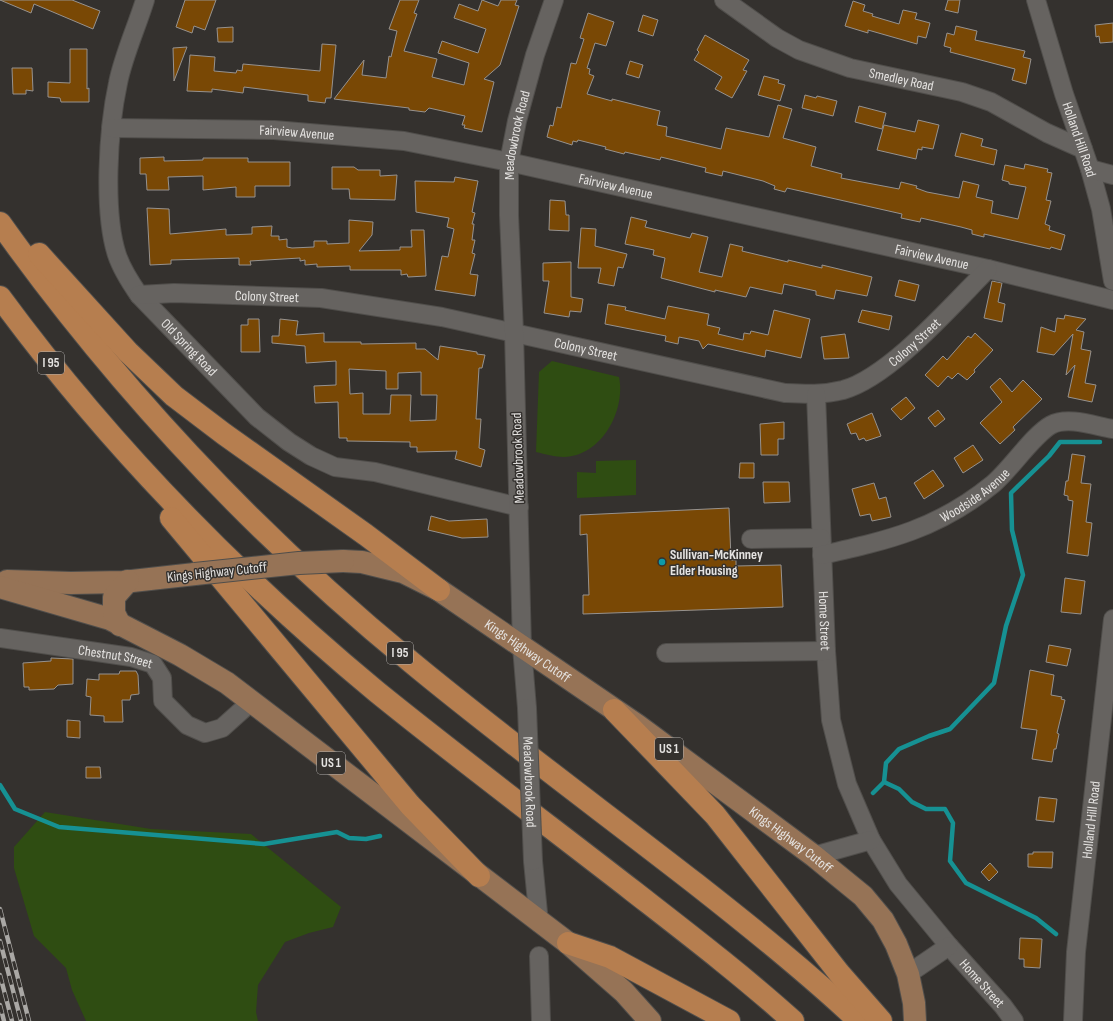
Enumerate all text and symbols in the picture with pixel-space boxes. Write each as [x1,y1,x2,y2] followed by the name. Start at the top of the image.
[868,64,935,94] street label: Smedley Road
[501,88,533,180] street label: Meadowbrook Road
[1059,100,1100,179] street label: Holland Hill Road
[259,121,335,144] street label: Fairview Avenue
[577,169,654,202] street label: Fairview Avenue
[893,240,971,273] street label: Fairview Avenue
[235,287,299,306] street label: Colony Street
[885,314,944,370] street label: Colony Street
[158,315,221,379] street label: Old Spring Road
[553,334,619,364] street label: Colony Street
[38,352,64,374] road number: I 95
[508,412,528,504] street label: Meadowbrook Road
[937,464,1013,526] street label: Woodside Avenue
[670,546,763,579] place label: Sullivan-McKinney Elder Housing
[657,557,667,567] marker: Sullivan-McKinney Elder Housing
[166,558,269,586] street label: Kings Highway Cutoff
[815,591,834,651] street label: Home Street
[482,615,575,686] street label: Kings Highway Cutoff
[77,641,155,672] street label: Chestnut Street
[387,642,413,664] road number: I 95
[520,736,540,828] street label: Meadowbrook Road
[655,738,683,760] road number: US 1
[317,752,345,774] road number: US 1
[1078,780,1103,860] street label: Holland Hill Road
[746,802,837,877] street label: Kings Highway Cutoff
[956,955,1009,1011] street label: Home Street

